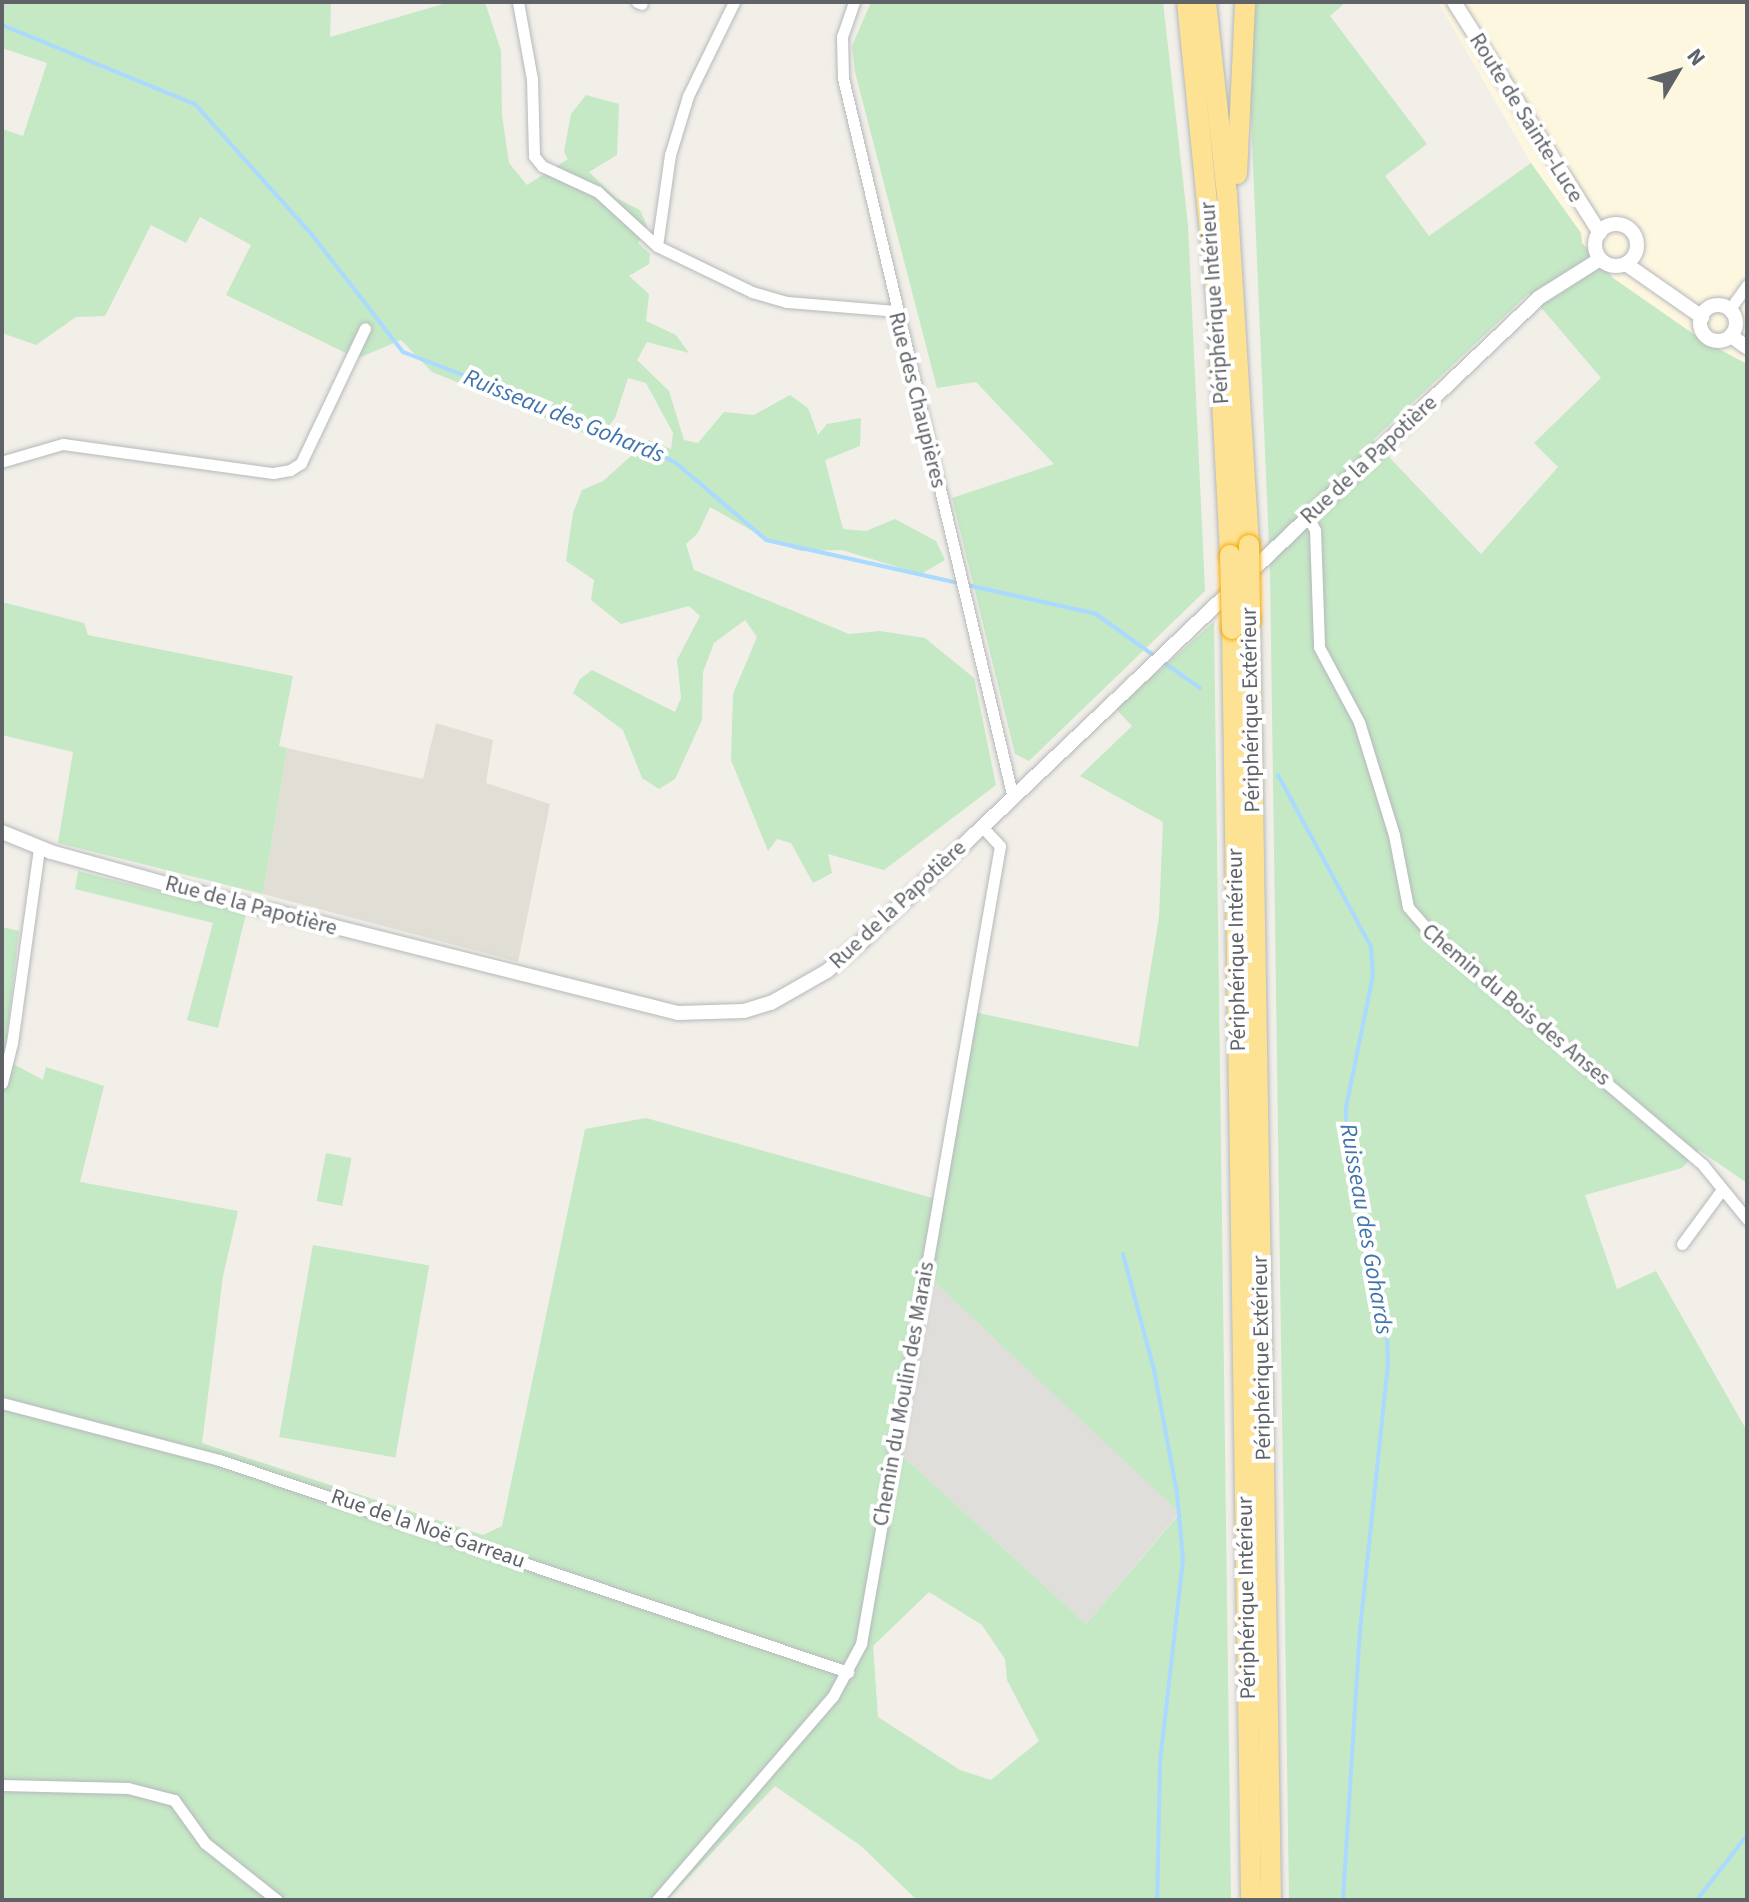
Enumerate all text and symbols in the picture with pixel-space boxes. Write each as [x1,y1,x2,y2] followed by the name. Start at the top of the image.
[1463,29,1589,207] street label: Route de Sainte-Luce
[1637,32,1717,112] north arrow
[1679,42,1713,73] text: N
[1195,201,1235,405] street label: Périphérique Intérieur
[882,309,952,491] street label: Rue des Chaupières
[460,363,668,469] water label: Ruisseau des Gohards
[1295,390,1443,530] street label: Rue de la Papotière
[1236,607,1266,813] street label: Périphérique Extérieur
[824,835,972,975] street label: Rue de la Papotière
[1222,848,1252,1052] street label: Périphérique Intérieur
[162,870,340,942] street label: Rue de la Papotière
[1416,918,1616,1092] street label: Chemin du Bois des Anses
[1333,1121,1399,1337] water label: Ruisseau des Gohards
[1247,1255,1277,1461] street label: Périphérique Extérieur
[868,1260,940,1528] street label: Chemin du Moulin des Marais
[328,1483,528,1575] street label: Rue de la Noë Garreau
[1232,1496,1262,1700] street label: Périphérique Intérieur

